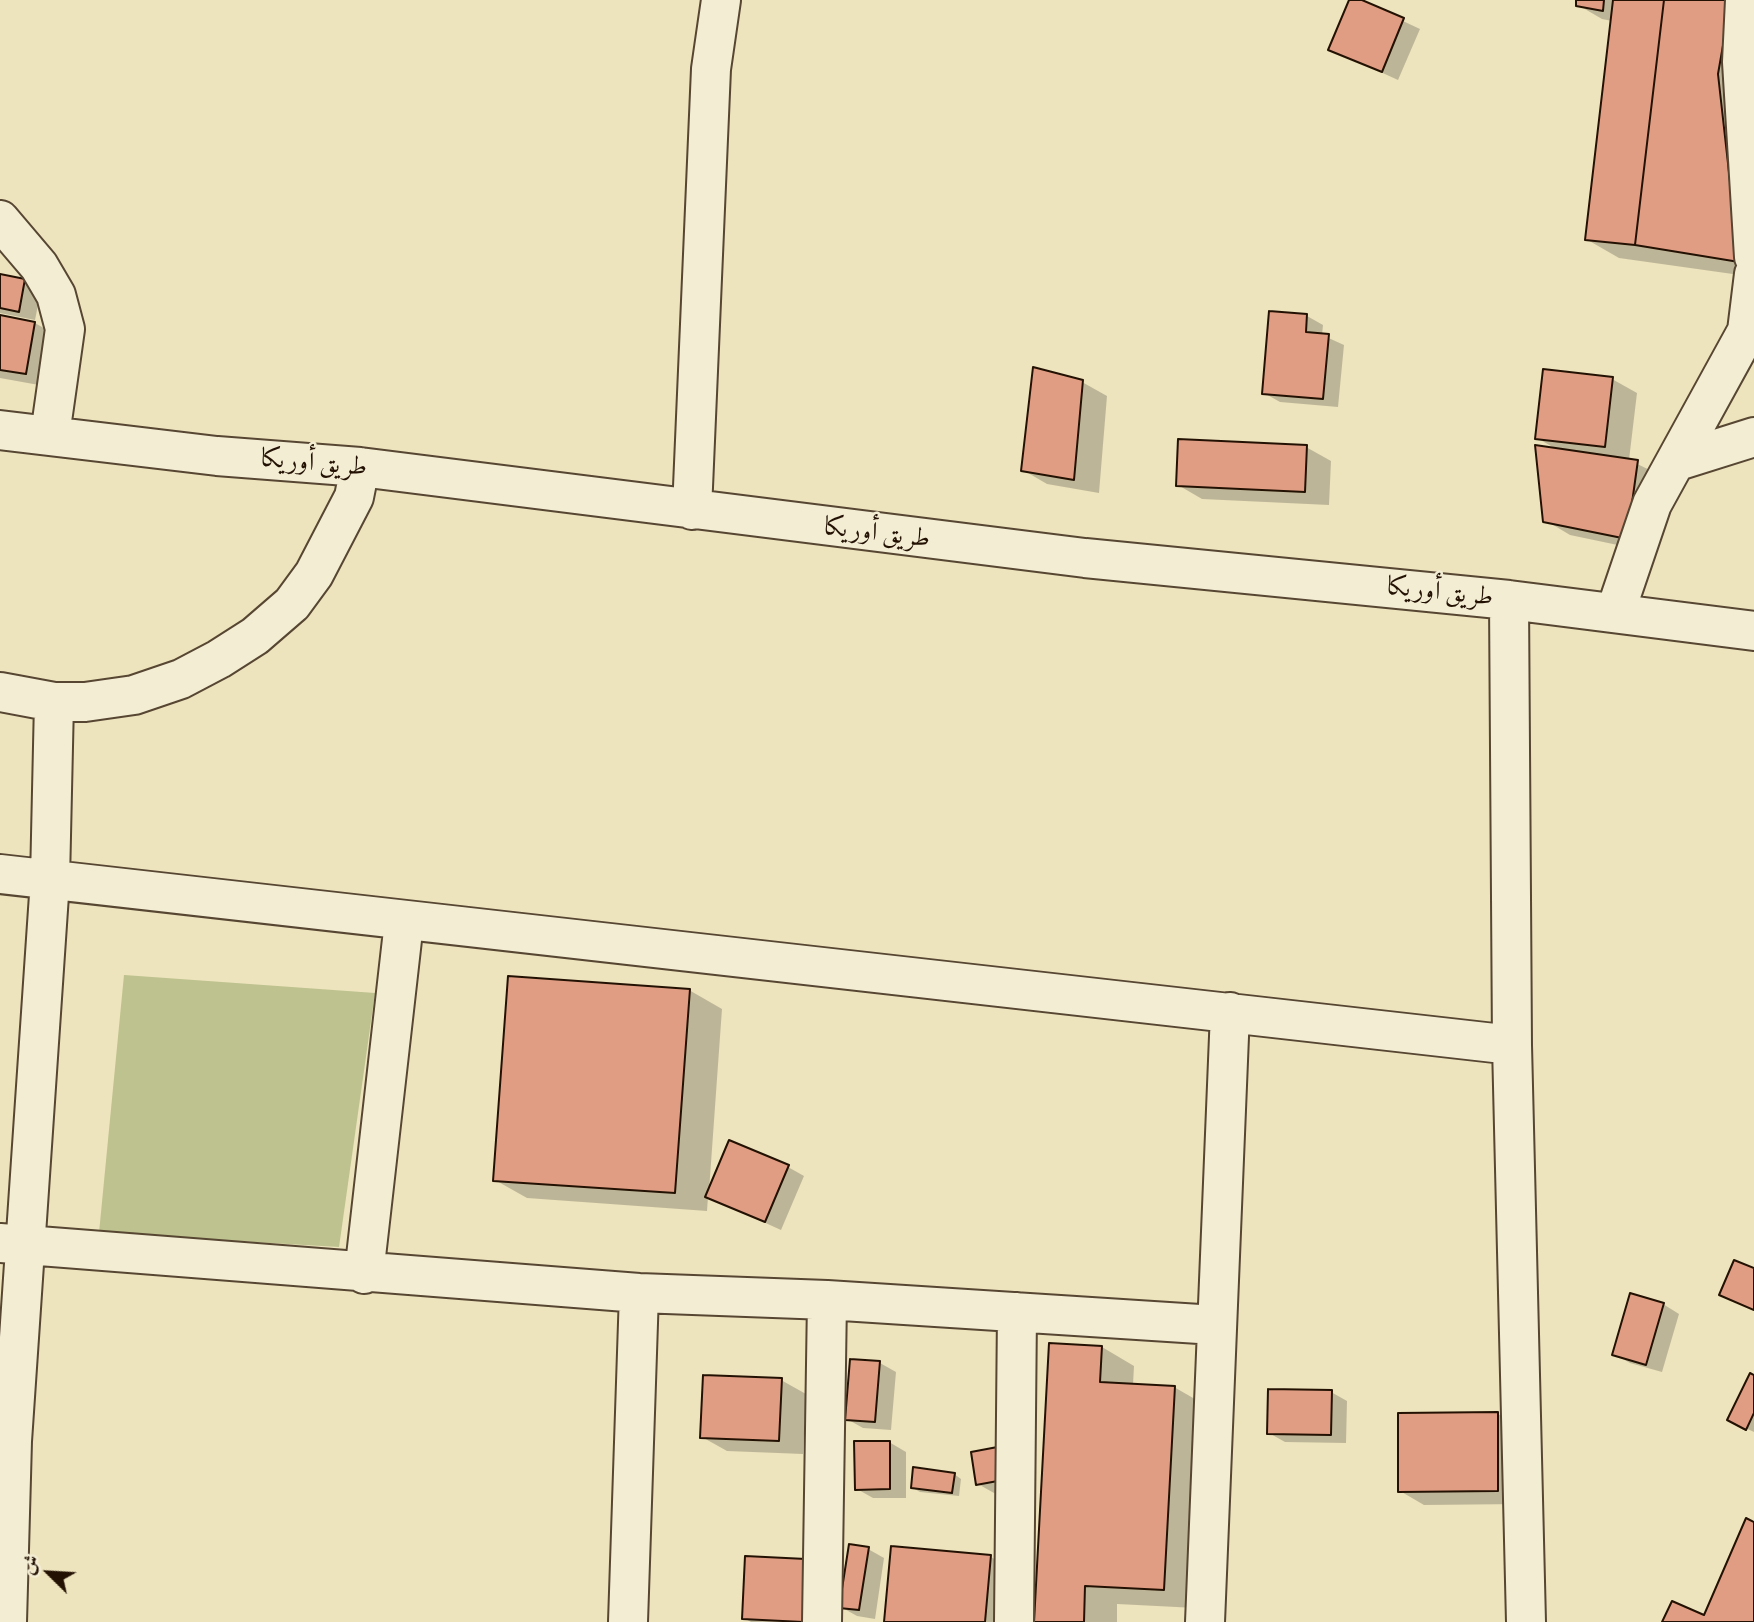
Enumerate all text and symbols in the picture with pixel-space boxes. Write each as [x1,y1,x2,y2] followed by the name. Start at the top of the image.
[260,444,368,484] street label: طريق أوريكا
[822,512,932,556] street label: طريق أوريكا
[1385,572,1495,614] street label: طريق أوريكا
[14,1538,84,1608] north arrow
[15,1551,45,1578] text: ش

